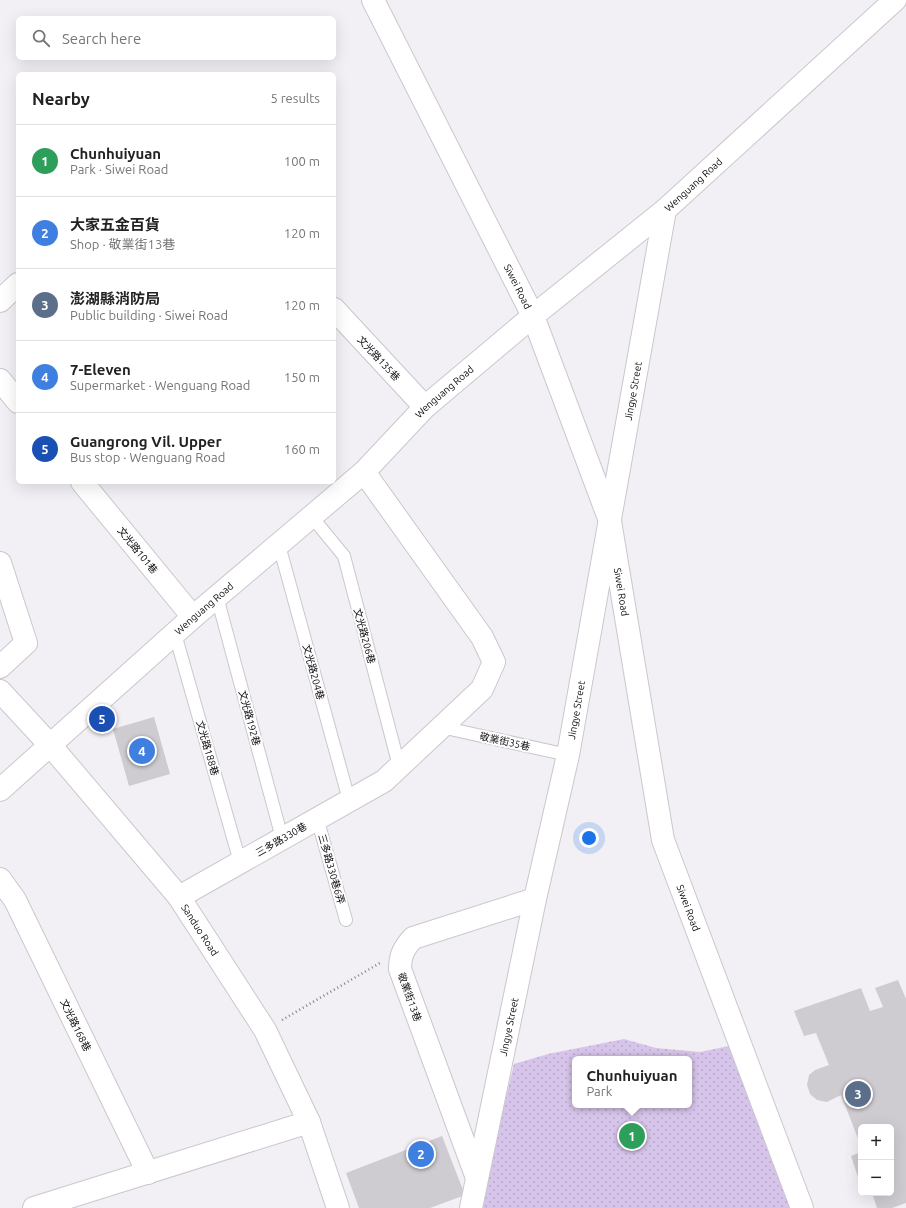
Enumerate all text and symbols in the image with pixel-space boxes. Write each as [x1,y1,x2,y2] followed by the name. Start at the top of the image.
[16,16,336,60] search box
[30,27,52,49] icon: search
[62,30,141,47] text: Search here
[32,89,90,108] text: Nearby
[270,91,320,105] text: 5 results
[70,145,161,162] text: Chunhuiyuan
[41,154,49,168] text: 1
[284,154,320,168] text: 100 m
[662,156,724,214] street label: Wenguang Road
[70,162,168,176] text: Park · Siwei Road
[70,216,160,233] text: 大家五金百貨
[41,226,49,240] text: 2
[284,226,320,240] text: 120 m
[70,237,175,251] text: Shop · 敬業街13巷
[502,262,534,311] street label: Siwei Road
[70,290,160,307] text: 澎湖縣消防局
[41,298,49,312] text: 3
[284,298,320,312] text: 120 m
[70,308,228,322] text: Public building · Siwei Road
[355,334,402,383] street label: 文光路135巷
[70,361,131,378] text: 7-Eleven
[623,361,644,421] street label: Jingye Street
[413,364,476,420] street label: Wenguang Road
[41,370,49,384] text: 4
[284,370,320,384] text: 150 m
[70,378,250,392] text: Supermarket · Wenguang Road
[70,433,222,450] text: Guangrong Vil. Upper
[41,442,49,456] text: 5
[284,442,320,456] text: 160 m
[70,450,225,464] text: Bus stop · Wenguang Road
[115,525,160,576] street label: 文光路101巷
[612,567,631,617] street label: Siwei Road
[172,580,236,637] street label: Wenguang Road
[352,607,377,665] street label: 文光路206巷
[301,643,326,701] street label: 文光路204巷
[566,680,587,740] street label: Jingye Street
[237,689,262,747] street label: 文光路192巷
[89,704,115,734] pin: 5
[194,719,221,777] street label: 文光路188巷
[479,731,531,752] street label: 敬業街35巷
[129,736,155,766] pin: 4
[254,820,309,858] street label: 三多路330巷
[579,828,599,848] your location
[316,833,347,906] street label: 三多路330巷6弄
[674,883,702,933] street label: Siwei Road
[179,902,220,958] street label: Sanduo Road
[396,971,423,1023] street label: 敬業街13巷
[58,997,93,1053] street label: 文光路168巷
[498,997,520,1057] street label: Jingye Street
[572,1056,692,1108] popup
[586,1067,678,1084] text: Chunhuiyuan
[845,1079,871,1109] pin: 3
[586,1084,612,1098] text: Park
[619,1121,645,1151] pin: 1
[858,1124,894,1196] map controls
[858,1124,894,1160] button: +
[408,1139,434,1169] pin: 2
[858,1160,894,1196] button: −

